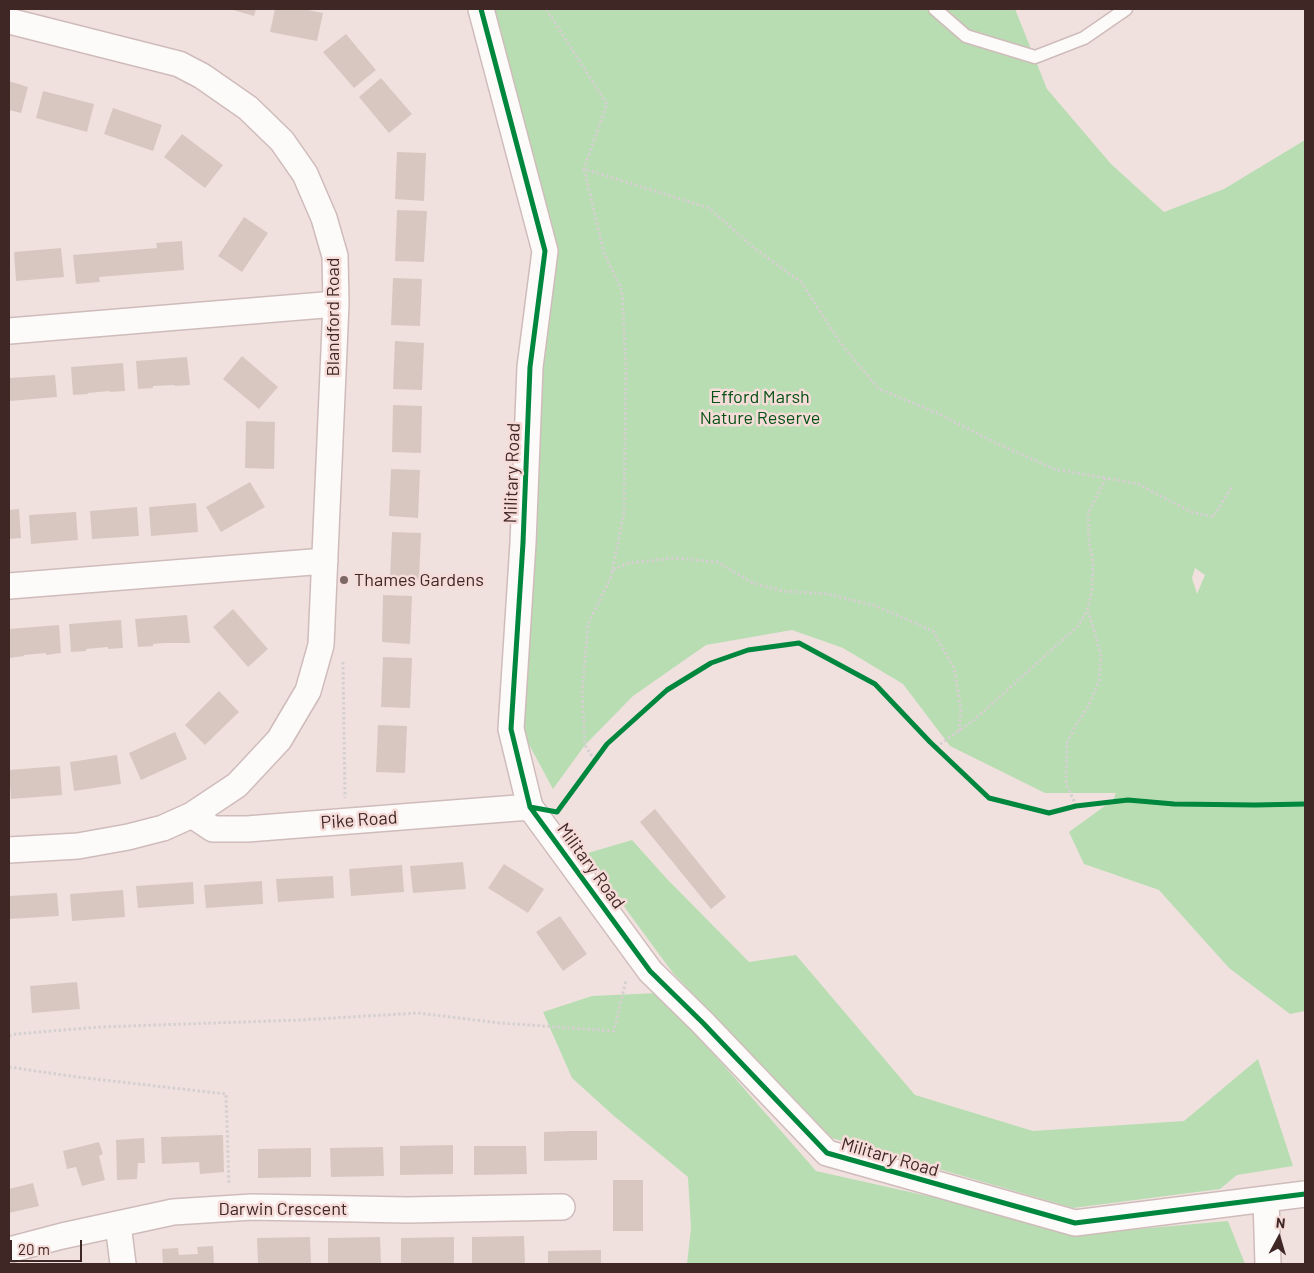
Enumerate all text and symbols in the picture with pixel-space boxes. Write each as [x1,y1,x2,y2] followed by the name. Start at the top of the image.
[322,257,344,377] street label: Blandford Road
[700,386,820,428] park label: Efford Marsh Nature Reserve
[499,422,525,524] street label: Military Road
[354,569,484,591] place label: Thames Gardens
[338,574,350,586] marker: Thames Gardens
[320,807,398,833] street label: Pike Road
[553,819,629,913] street label: Military Road
[839,1133,941,1181] street label: Military Road
[219,1198,347,1220] street label: Darwin Crescent
[1254,1213,1304,1263] north arrow
[1275,1214,1286,1232] text: N
[12,1230,85,1262] scale bar
[18,1240,50,1258] text: 20 m

